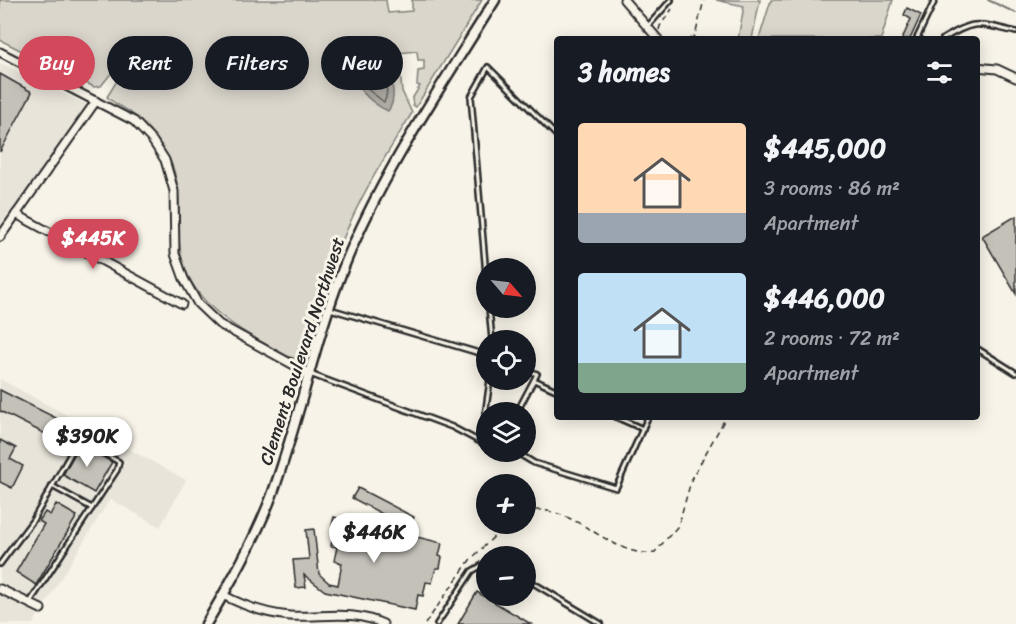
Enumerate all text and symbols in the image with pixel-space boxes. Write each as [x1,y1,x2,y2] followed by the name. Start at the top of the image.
[18,36,95,90] chip: Buy
[107,36,193,90] chip: Rent
[205,36,309,90] chip: Filters
[321,36,403,90] chip: New
[578,49,670,95] text: 3 homes
[923,56,956,89] icon: filters
[764,125,886,171] text: $445,000
[626,147,698,219] icon: home
[764,171,900,206] text: 3 rooms · 86 m²
[764,206,858,241] text: Apartment
[51,219,135,270] pin: $445K
[62,221,124,256] text: $445K
[250,233,354,469] street label: Clement Boulevard Northwest
[476,258,536,318] north arrow
[476,258,536,606] map controls
[764,275,885,321] text: $446,000
[626,297,698,369] icon: home
[764,321,900,356] text: 2 rooms · 72 m²
[476,330,536,390] button: locate
[764,356,858,391] text: Apartment
[476,402,536,462] button: layers
[45,417,129,468] pin: $390K
[56,419,118,454] text: $390K
[476,474,536,534] button: +
[332,513,416,564] pin: $446K
[343,515,405,550] text: $446K
[476,546,536,606] button: −

